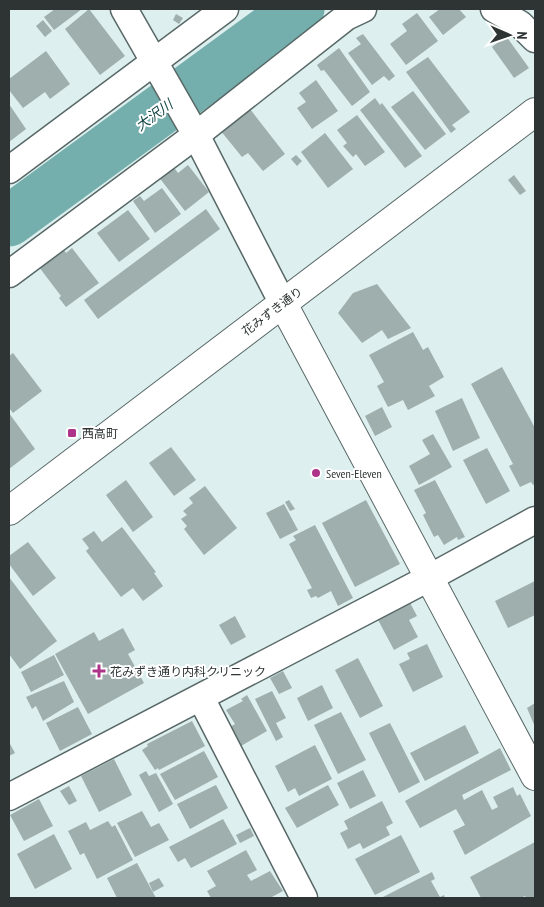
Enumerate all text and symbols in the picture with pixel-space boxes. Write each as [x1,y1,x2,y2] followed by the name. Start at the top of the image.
[484,10,534,60] north arrow
[513,31,531,40] text: N
[132,94,178,135] water label: 大沢川
[239,283,305,339] street label: 花みずき通り
[82,426,118,441] place label: 西高町
[66,427,78,439] marker: 西高町
[326,466,382,481] place label: Seven-Eleven
[310,467,322,479] marker: Seven-Eleven
[92,664,106,678] marker: 花みずき通り内科クリニック
[110,664,266,679] place label: 花みずき通り内科クリニック

